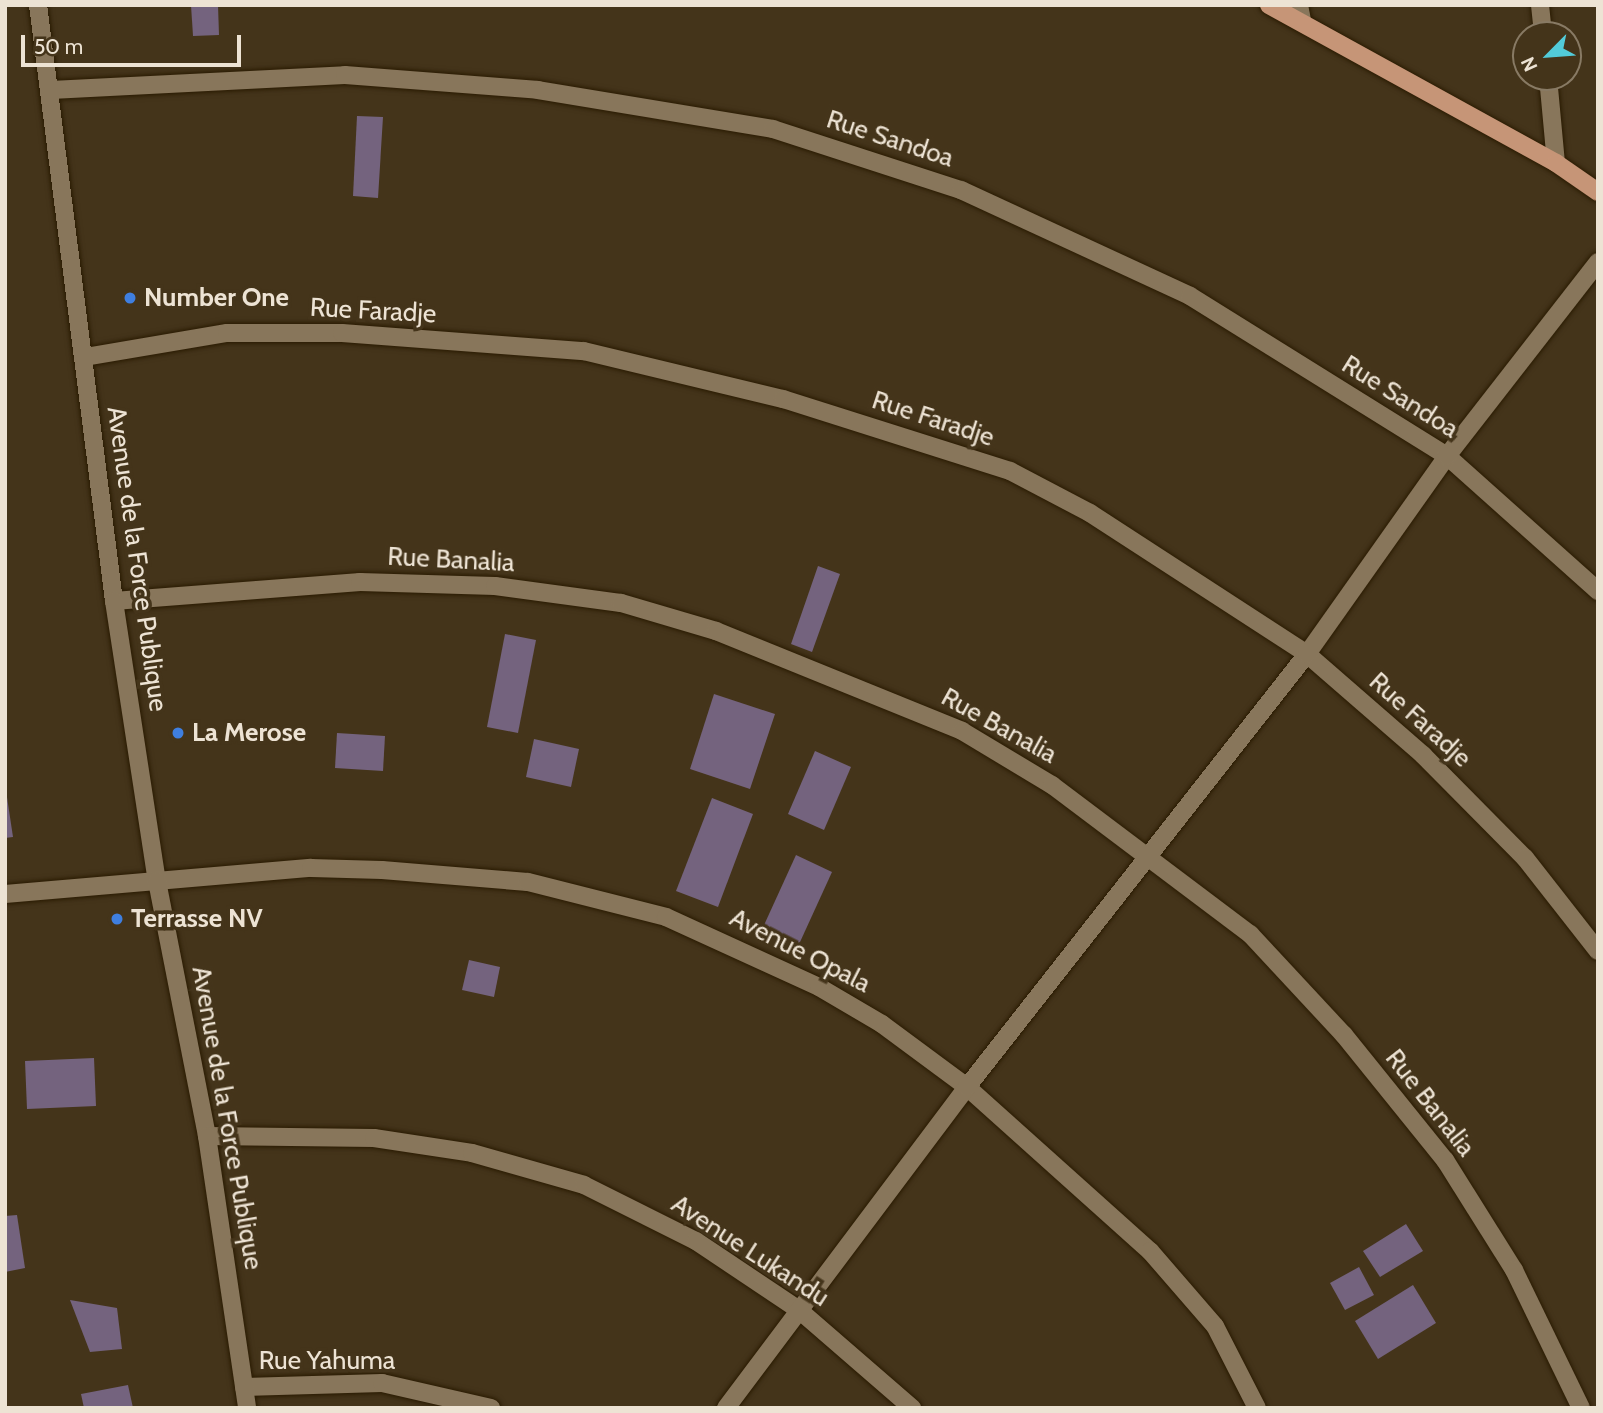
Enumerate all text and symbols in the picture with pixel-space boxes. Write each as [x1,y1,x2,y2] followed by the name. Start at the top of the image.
[24,21,245,65] scale bar
[1512,21,1582,91] north arrow
[34,34,83,59] text: 50 m
[1516,53,1543,75] text: N
[823,104,957,174] street label: Rue Sandoa
[144,282,289,314] place label: Number One
[122,290,138,306] marker: Number One
[309,292,437,330] street label: Rue Faradje
[1336,349,1464,445] street label: Rue Sandoa
[868,385,998,453] street label: Rue Faradje
[100,405,174,713] street label: Avenue de la Force Publique
[387,541,515,579] street label: Rue Banalia
[1363,666,1477,774] street label: Rue Faradje
[936,681,1062,771] street label: Rue Banalia
[192,717,306,749] place label: La Merose
[170,725,186,741] marker: La Merose
[724,902,876,1000] street label: Avenue Opala
[131,903,263,935] place label: Terrasse NV
[109,911,125,927] marker: Terrasse NV
[185,964,269,1272] street label: Avenue de la Force Publique
[1379,1043,1481,1163] street label: Rue Banalia
[665,1189,835,1313] street label: Avenue Lukandu
[259,1345,395,1377] street label: Rue Yahuma

